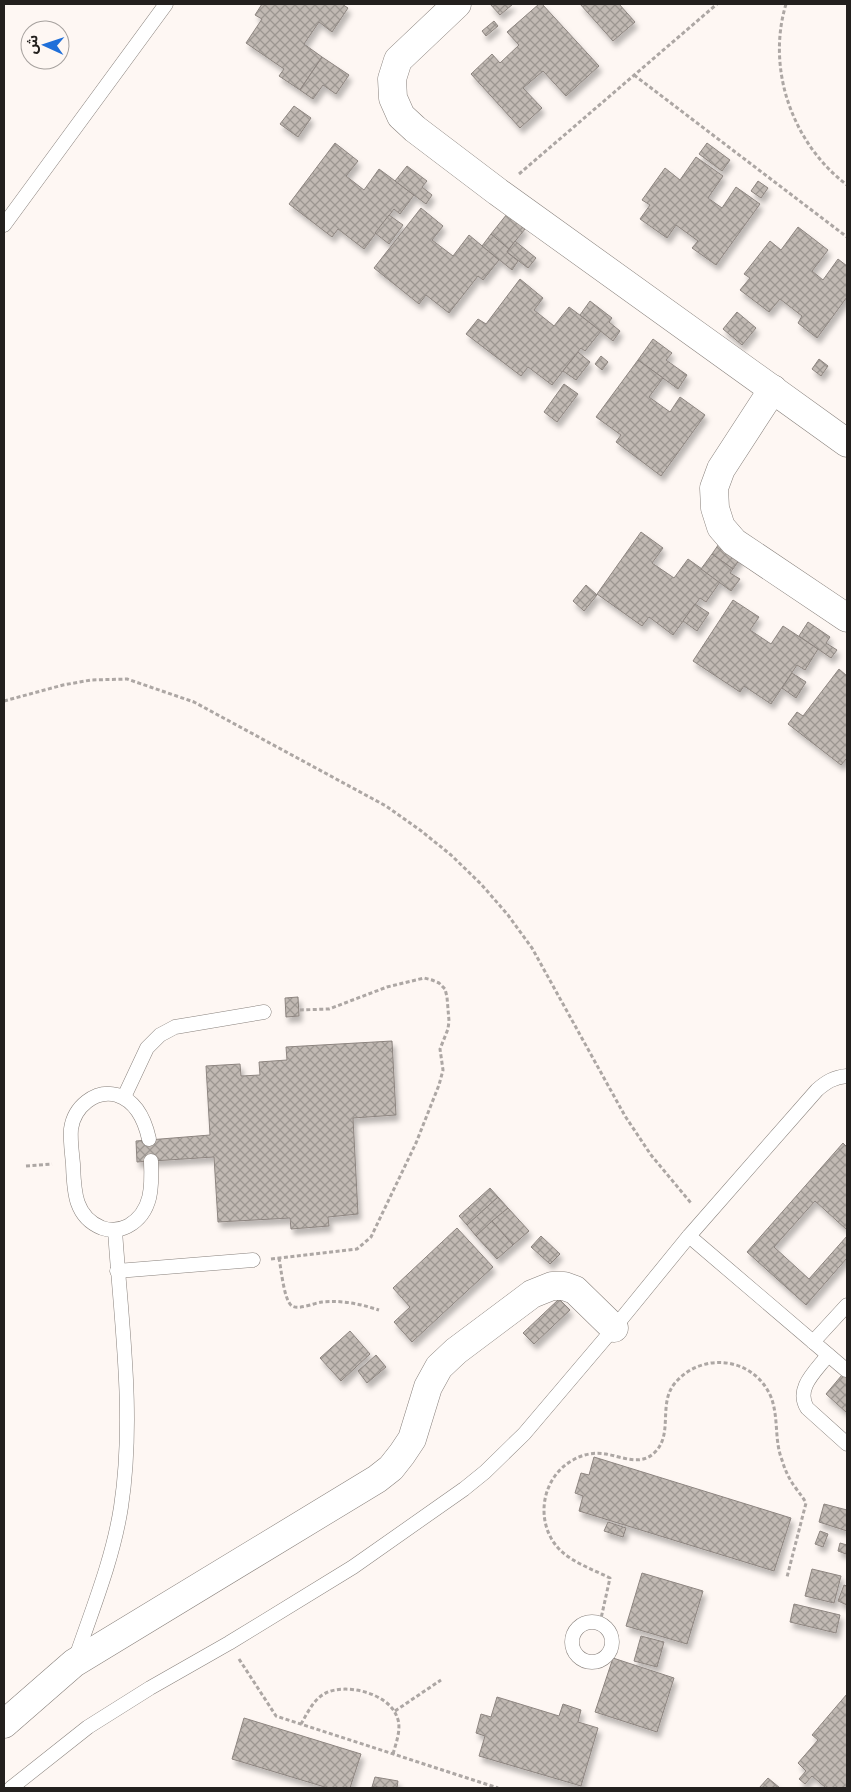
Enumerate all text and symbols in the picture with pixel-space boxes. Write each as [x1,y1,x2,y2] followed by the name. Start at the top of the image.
[20,20,70,70] north arrow
[22,34,43,54] text: ش

